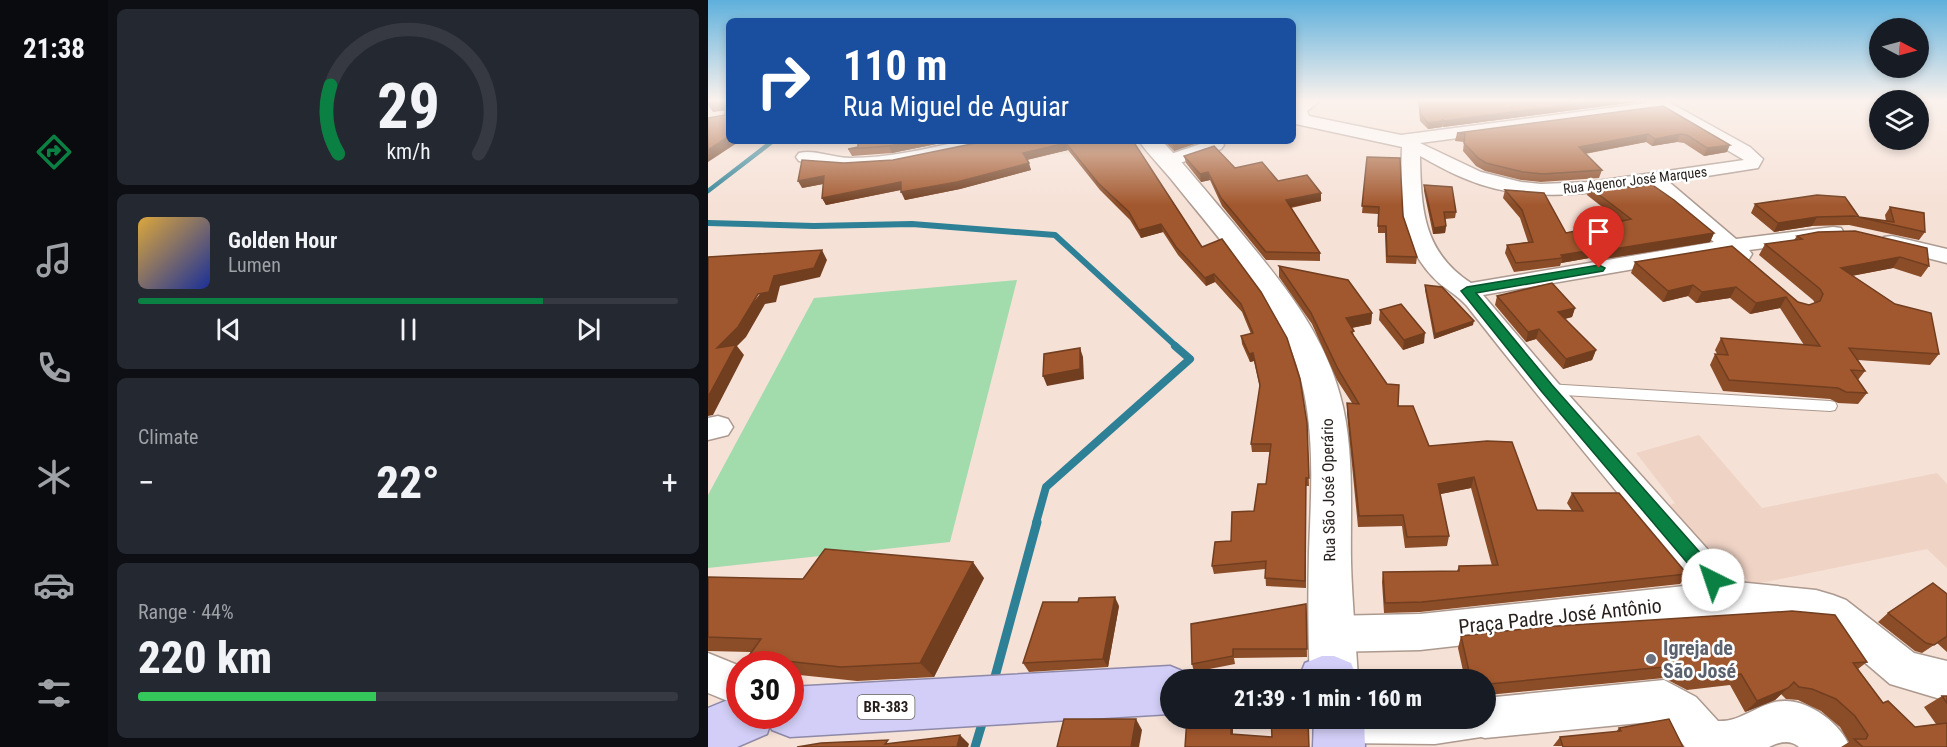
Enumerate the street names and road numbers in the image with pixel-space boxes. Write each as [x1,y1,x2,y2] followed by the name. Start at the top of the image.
[1562,163,1708,197] street label: Rua Agenor José Marques
[1318,418,1339,562] street label: Rua São José Operário
[1457,593,1663,639] street label: Praça Padre José Antônio
[858,695,915,719] road number: BR-383

